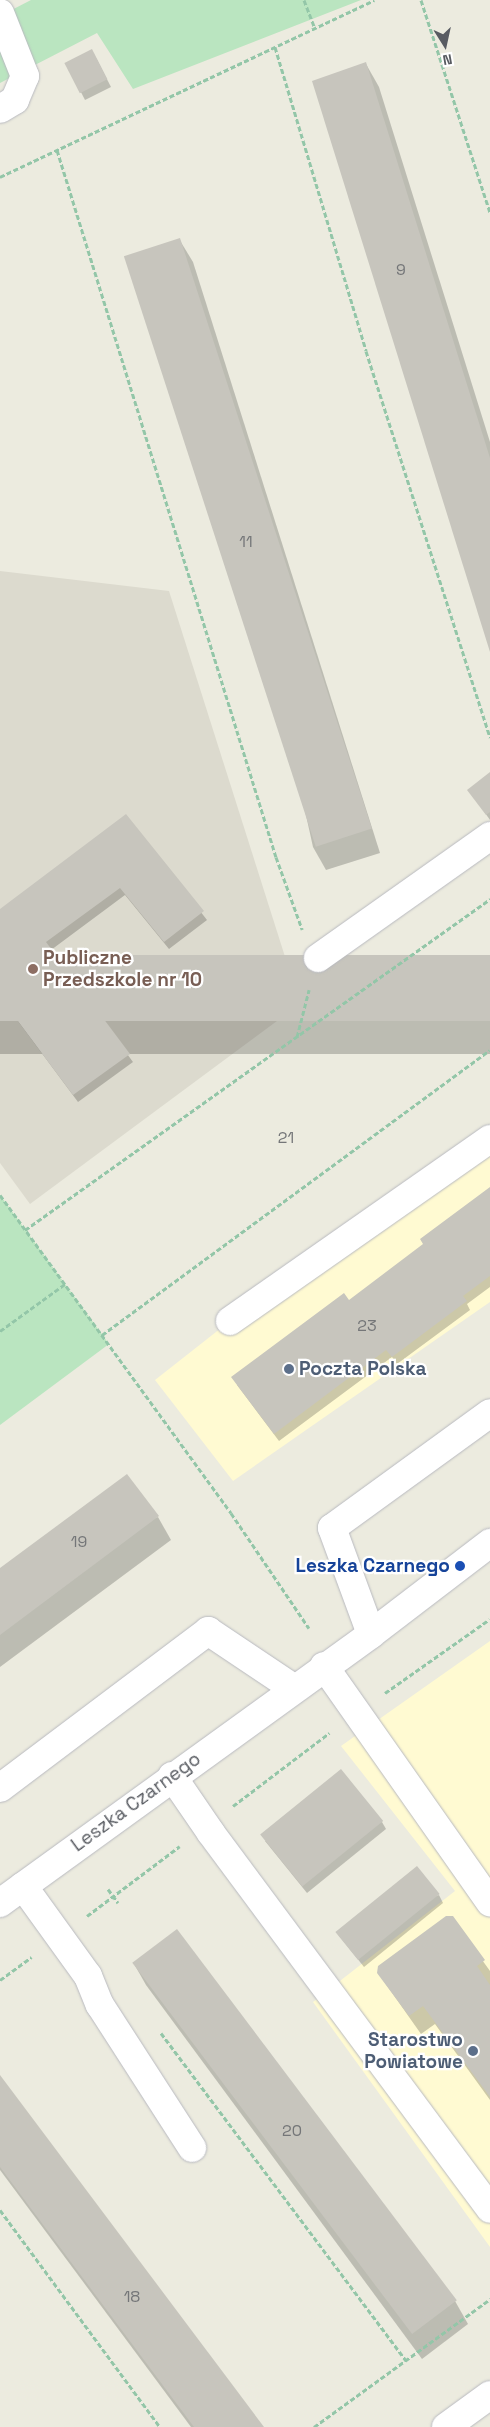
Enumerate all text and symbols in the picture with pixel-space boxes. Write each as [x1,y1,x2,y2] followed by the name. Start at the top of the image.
[420,20,470,70] north arrow
[441,50,454,69] text: N
[396,260,406,280] house number: 9
[239,532,253,552] house number: 11
[43,947,202,991] place label: Publiczne Przedszkole nr 10
[27,963,39,975] marker: Publiczne Przedszkole nr 10
[278,1128,294,1148] house number: 21
[357,1316,377,1336] house number: 23
[299,1358,427,1380] place label: Poczta Polska
[283,1363,295,1375] marker: Poczta Polska
[71,1532,87,1552] house number: 19
[296,1555,450,1577] place label: Leszka Czarnego
[454,1560,466,1572] marker: Leszka Czarnego
[67,1747,205,1857] street label: Leszka Czarnego
[364,2029,463,2073] place label: Starostwo Powiatowe
[467,2045,479,2057] marker: Starostwo Powiatowe
[282,2121,302,2141] house number: 20
[124,2287,140,2307] house number: 18

